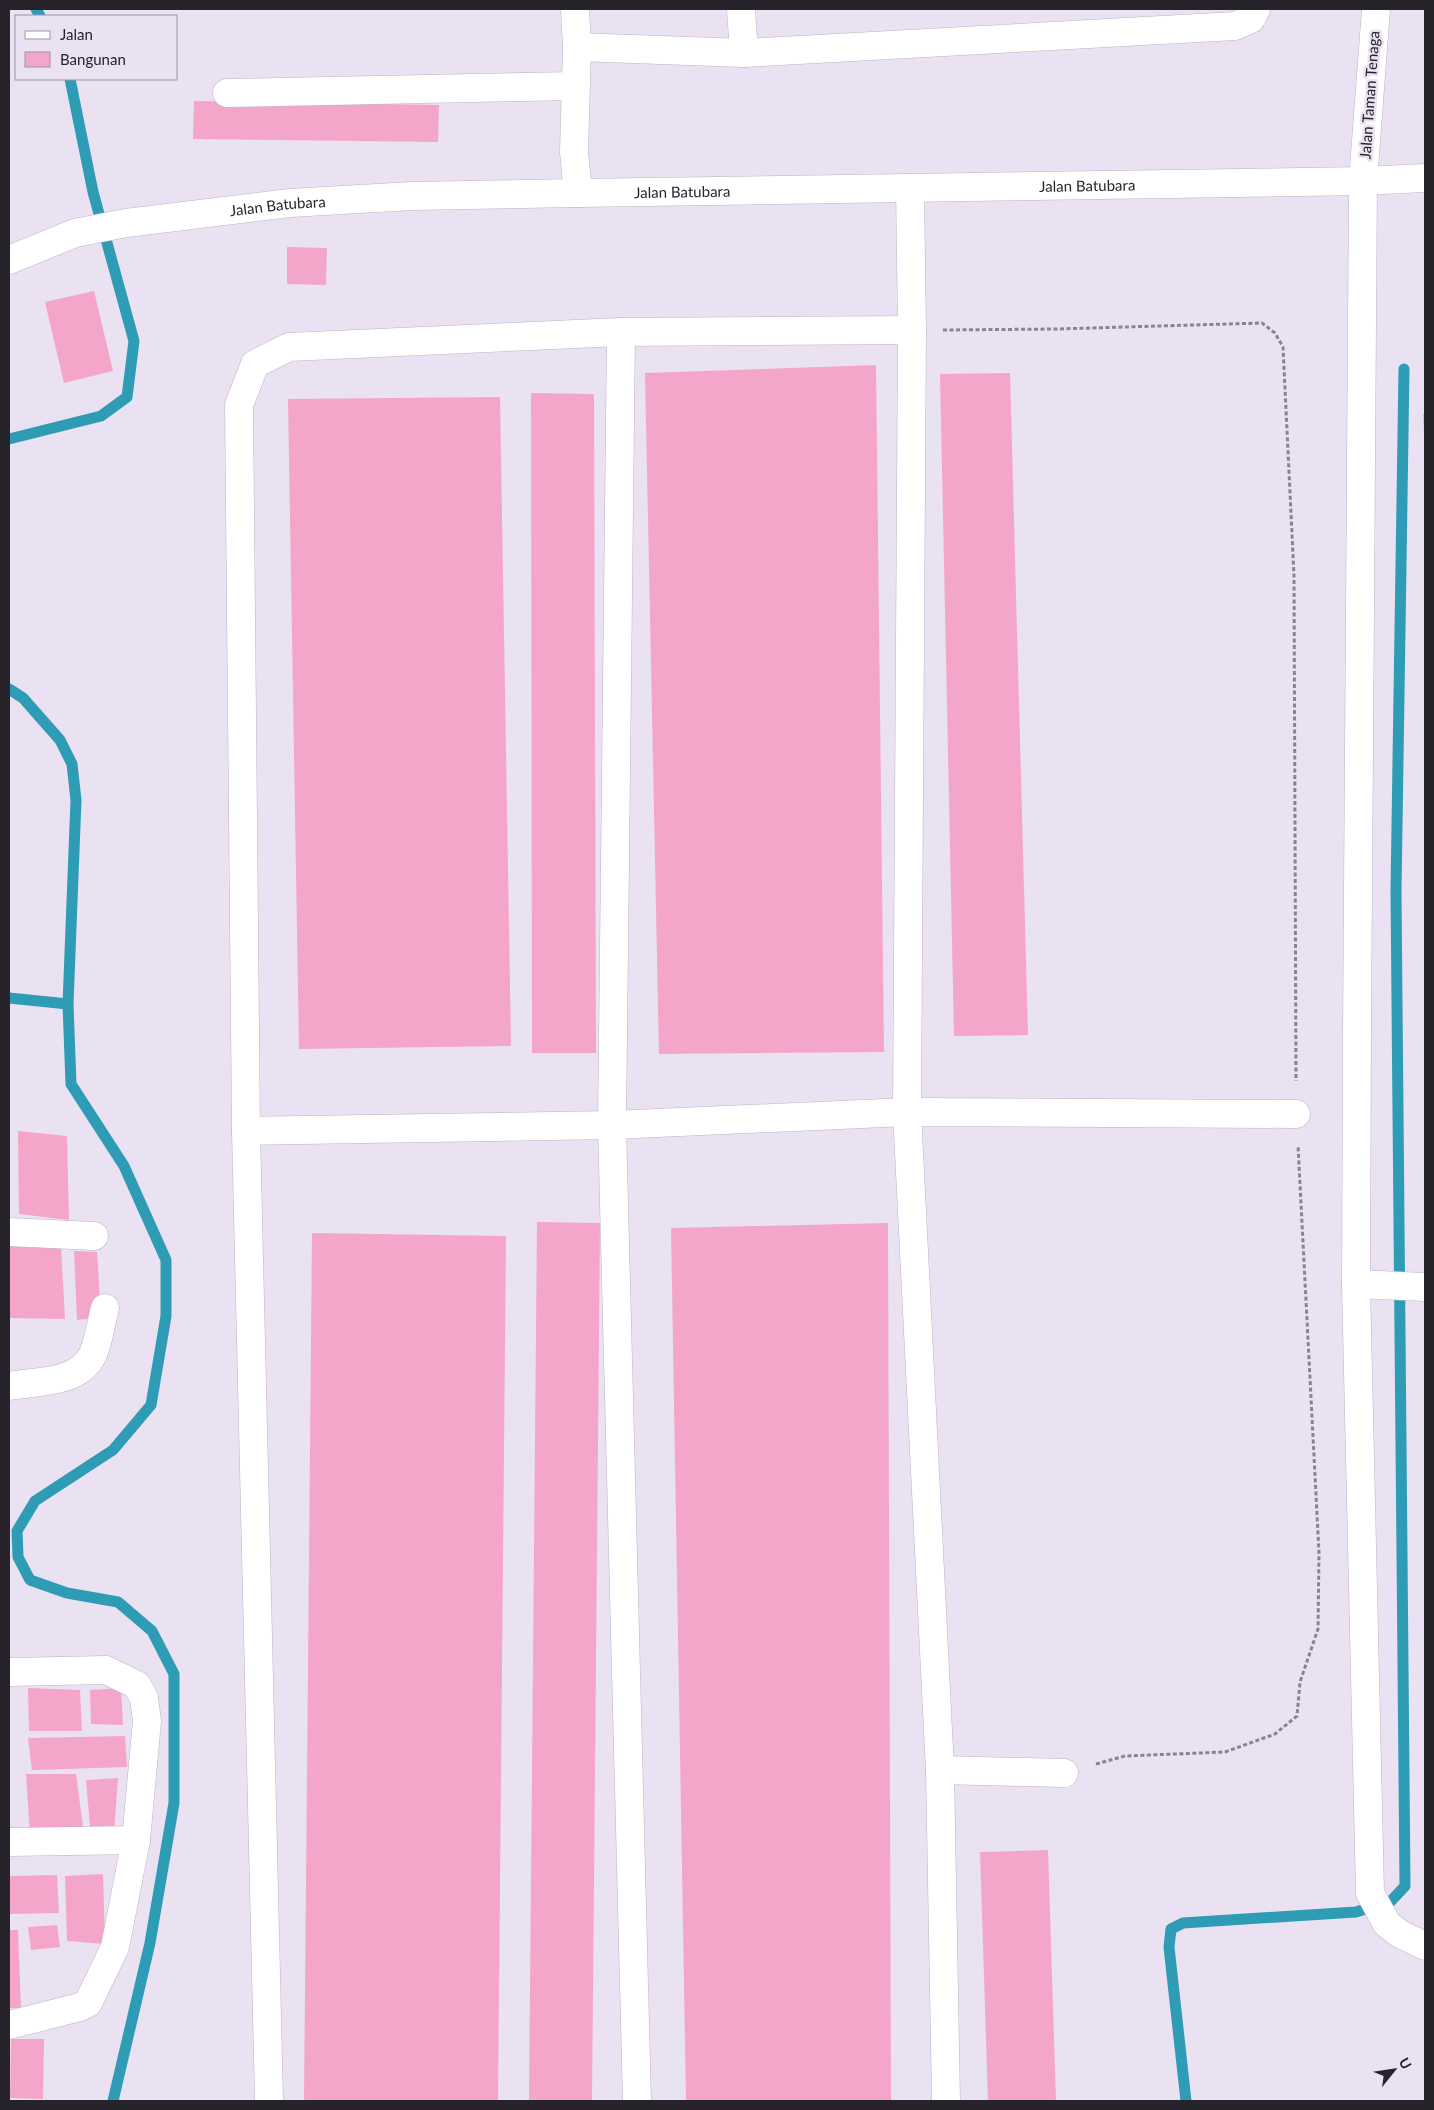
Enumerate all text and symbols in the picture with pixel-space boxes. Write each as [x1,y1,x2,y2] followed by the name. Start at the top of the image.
[15,15,178,80] legend
[60,25,93,43] text: Jalan
[1356,30,1382,160] street label: Jalan Taman Tenaga
[60,50,126,68] text: Bangunan
[1039,175,1135,195] street label: Jalan Batubara
[634,182,730,201] street label: Jalan Batubara
[229,192,326,219] street label: Jalan Batubara
[1369,2045,1419,2095] north arrow
[1396,2054,1416,2072] text: U

